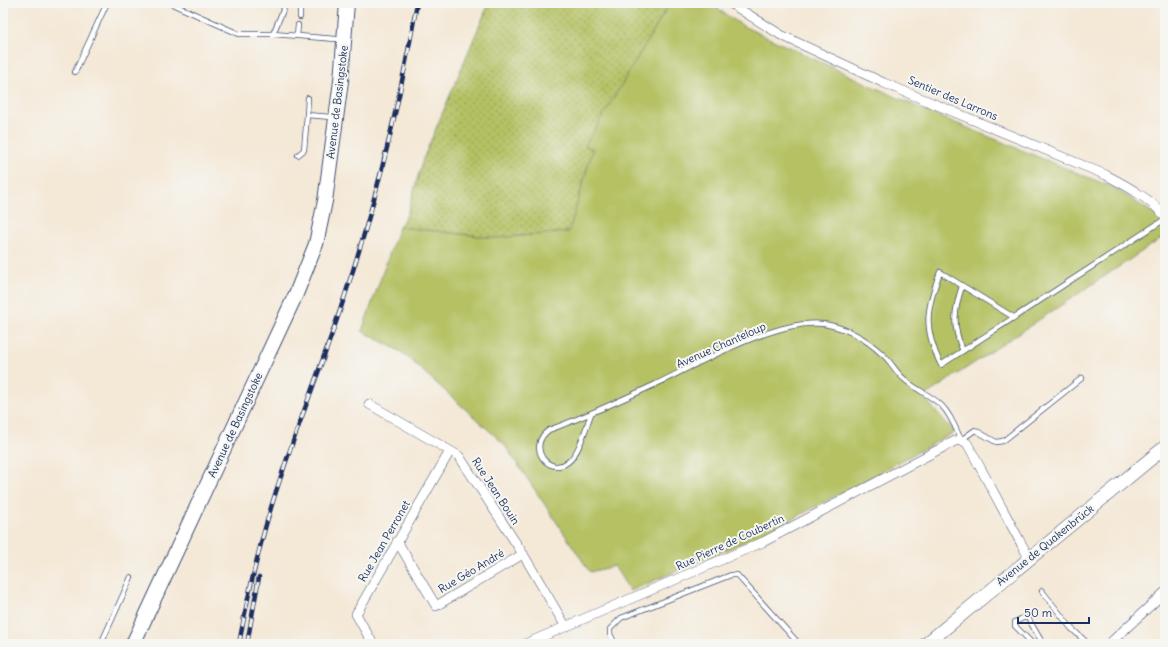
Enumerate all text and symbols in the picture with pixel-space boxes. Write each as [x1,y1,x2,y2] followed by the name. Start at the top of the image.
[323,44,351,160] street label: Avenue de Basingstoke
[906,73,1000,123] street label: Sentier des Larrons
[674,319,768,371] street label: Avenue Chanteloup
[205,370,266,480] street label: Avenue de Basingstoke
[469,455,523,527] street label: Rue Jean Bouin
[355,497,413,584] street label: Rue Jean Perronet
[993,501,1097,589] street label: Avenue de Quakenbrück
[674,511,786,573] street label: Rue Pierre de Coubertin
[435,546,507,596] street label: Rue Géo André
[1018,599,1089,625] scale bar
[1024,605,1053,620] text: 50 m

